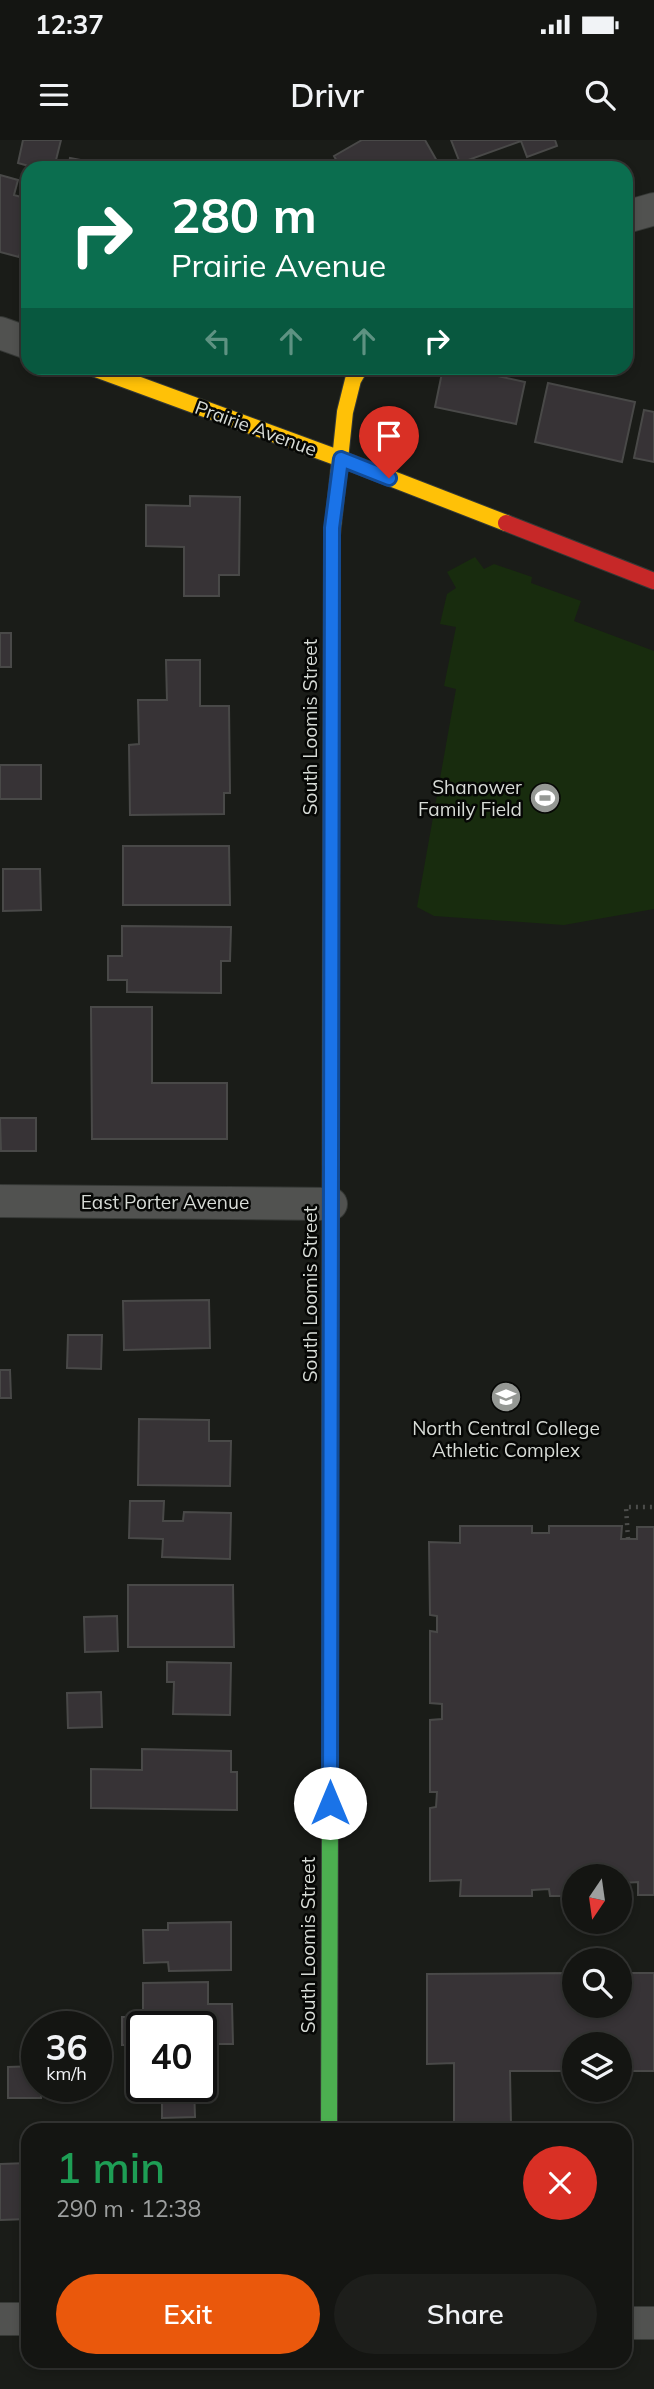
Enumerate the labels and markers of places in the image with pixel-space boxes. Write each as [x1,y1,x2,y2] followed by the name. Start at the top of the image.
[359,406,419,478] pin
[418,775,522,821] place label: Shanower Family Field
[528,781,562,815] sports icon: Shanower Family Field
[489,1380,523,1414] school or university icon: North Central College Athletic Complex
[412,1416,600,1462] place label: North Central College Athletic Complex

